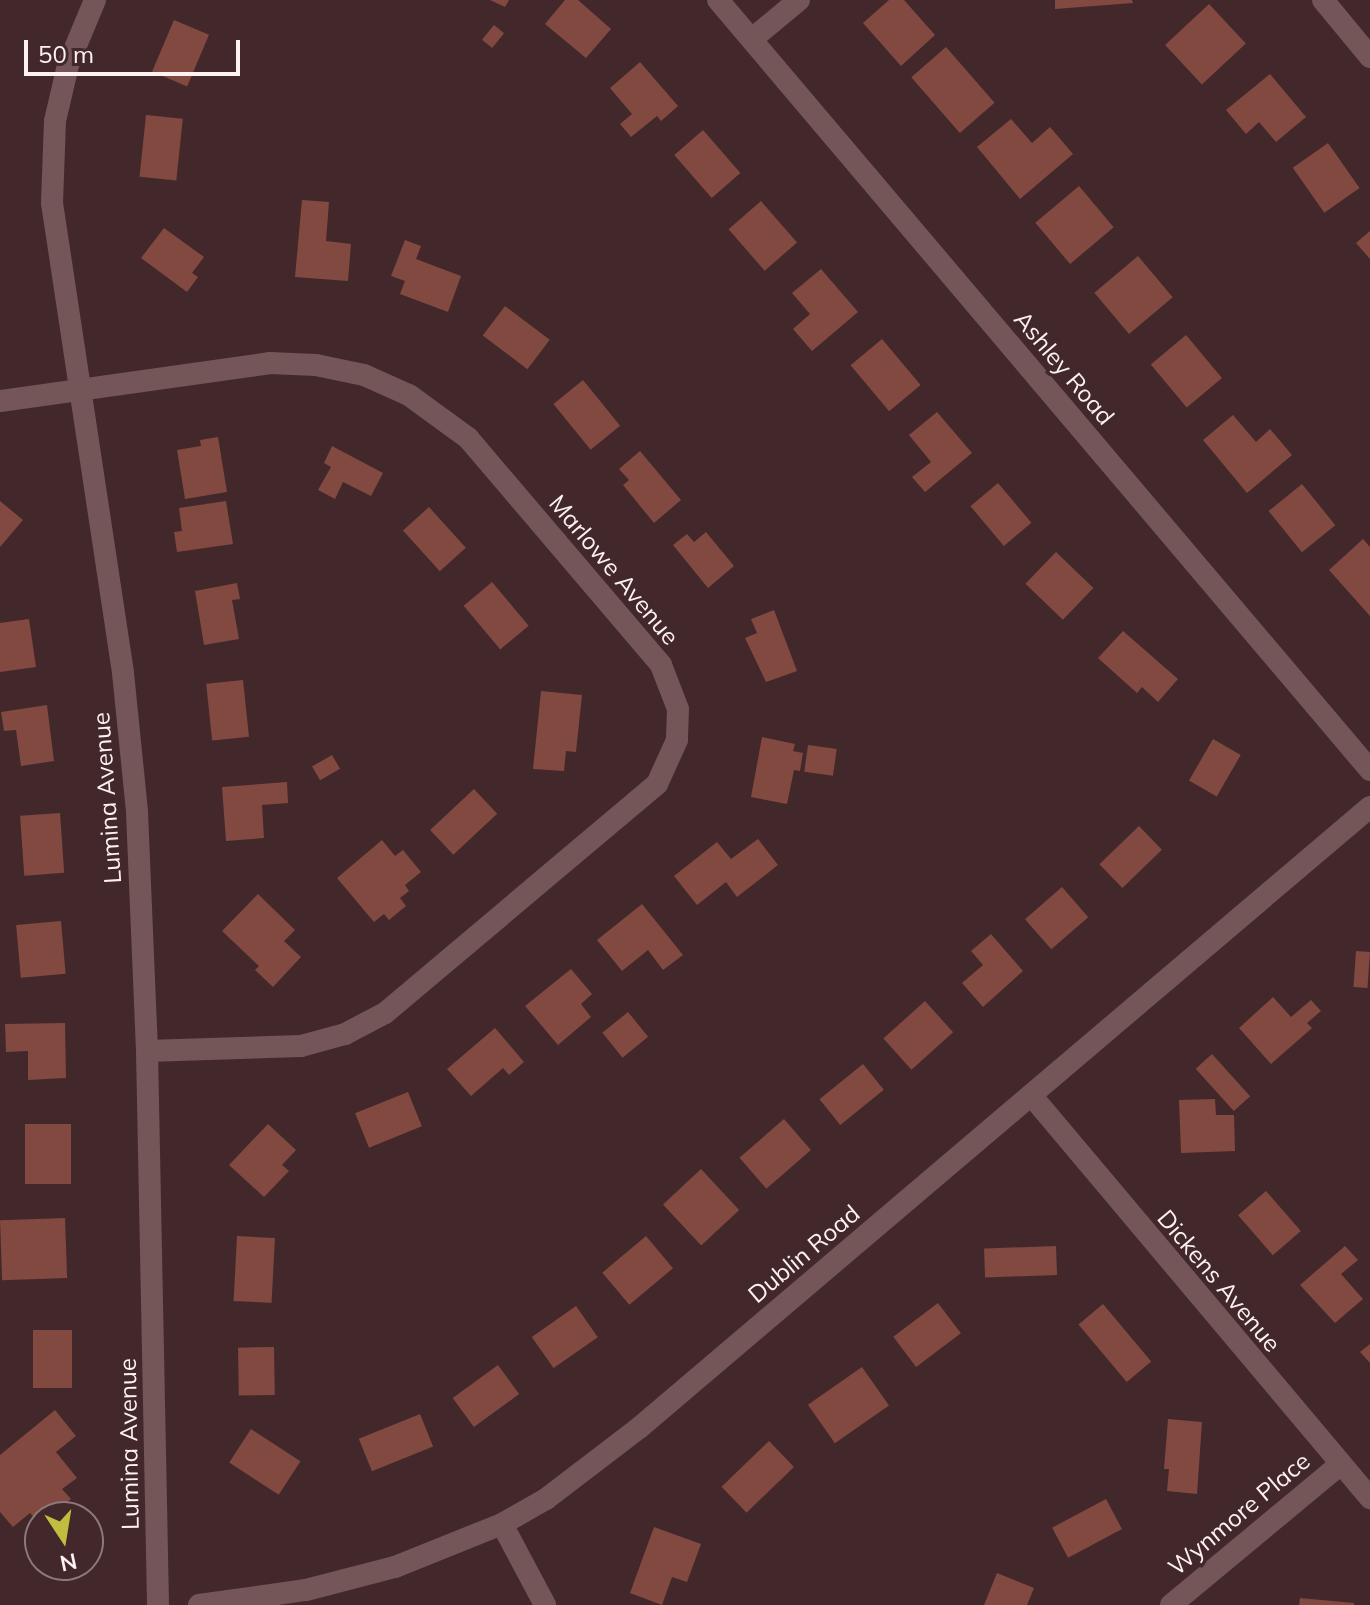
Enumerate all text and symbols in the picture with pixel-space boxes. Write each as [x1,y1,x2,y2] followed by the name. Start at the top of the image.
[28,24,244,74] scale bar
[38,39,94,69] text: 50 m
[1008,305,1120,431] street label: Ashley Road
[543,489,685,651] street label: Marlowe Avenue
[87,711,127,885] street label: Lumina Avenue
[742,1199,866,1309] street label: Dublin Road
[1151,1204,1287,1358] street label: Dickens Avenue
[113,1358,145,1530] street label: Lumina Avenue
[1162,1446,1316,1582] street label: Wynmore Place
[24,1501,104,1581] north arrow
[58,1547,80,1578] text: N

